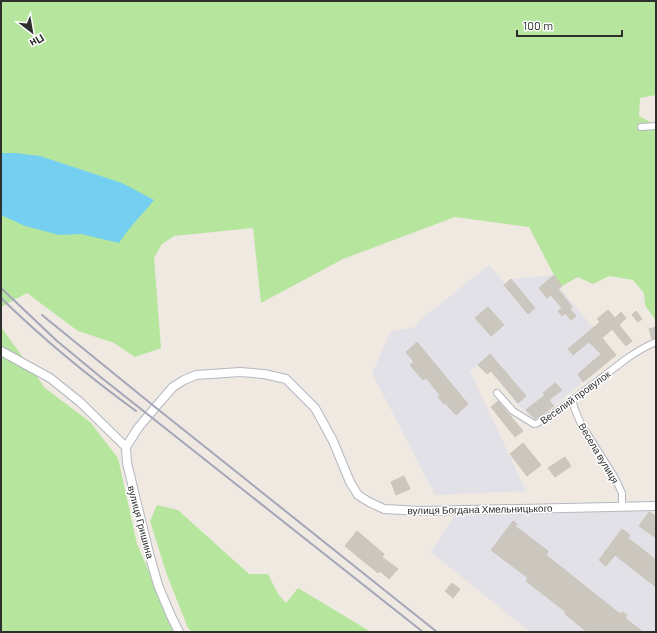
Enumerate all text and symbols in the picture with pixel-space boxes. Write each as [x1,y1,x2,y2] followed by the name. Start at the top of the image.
[12,12,52,52] north arrow
[517,12,622,38] scale bar
[523,18,553,32] text: 100 m
[28,32,47,50] text: Пн
[538,367,613,426] street label: Веселий провулок
[576,421,622,485] street label: Весела вулиця
[125,484,157,560] street label: вулиця Гришина
[407,502,553,516] street label: вулиця Богдана Хмельницького

